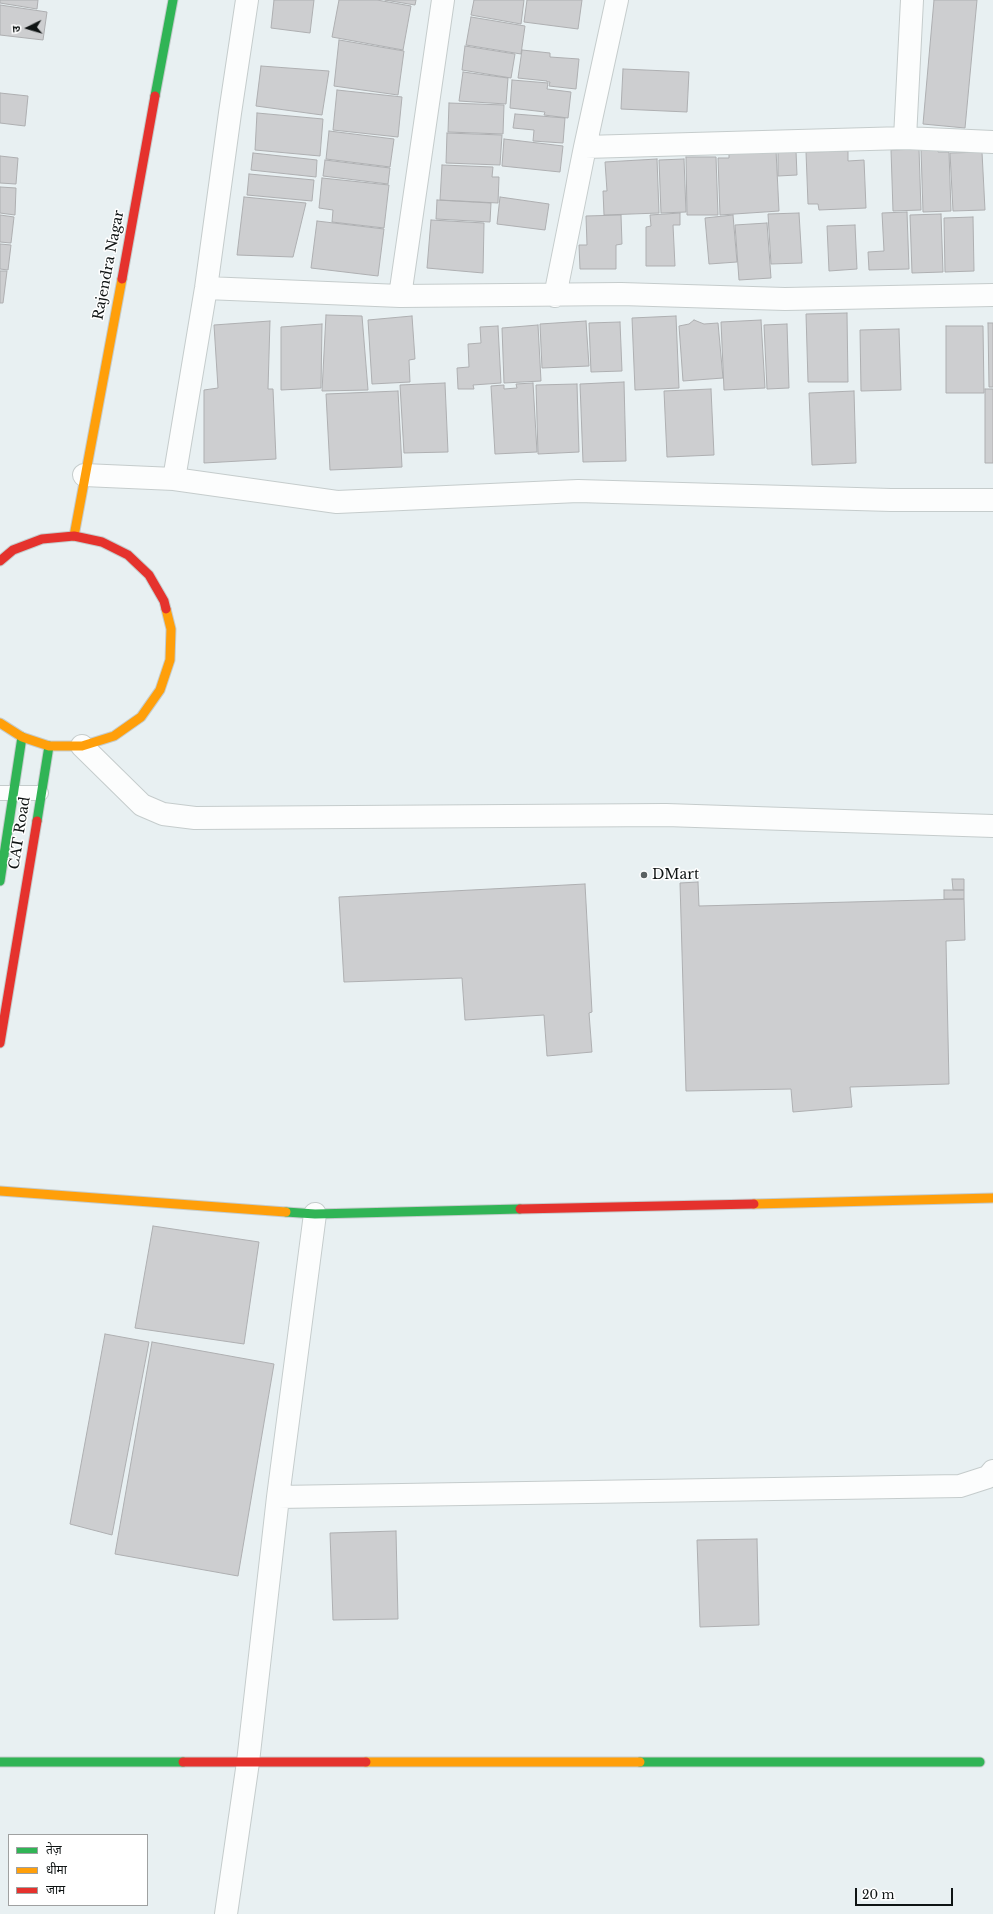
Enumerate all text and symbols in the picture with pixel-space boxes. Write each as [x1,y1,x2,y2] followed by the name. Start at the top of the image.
[8,8,48,48] north arrow
[9,25,23,33] text: उ
[90,209,128,321] street label: Rajendra Nagar
[6,795,34,871] street label: CAT Road
[652,867,699,883] place label: DMart
[639,870,649,880] marker: DMart
[8,1834,148,1906] legend
[46,1842,62,1857] text: तेज़
[46,1862,67,1877] text: धीमा
[857,1880,955,1906] scale bar
[46,1882,65,1897] text: जाम
[862,1887,894,1902] text: 20 m

